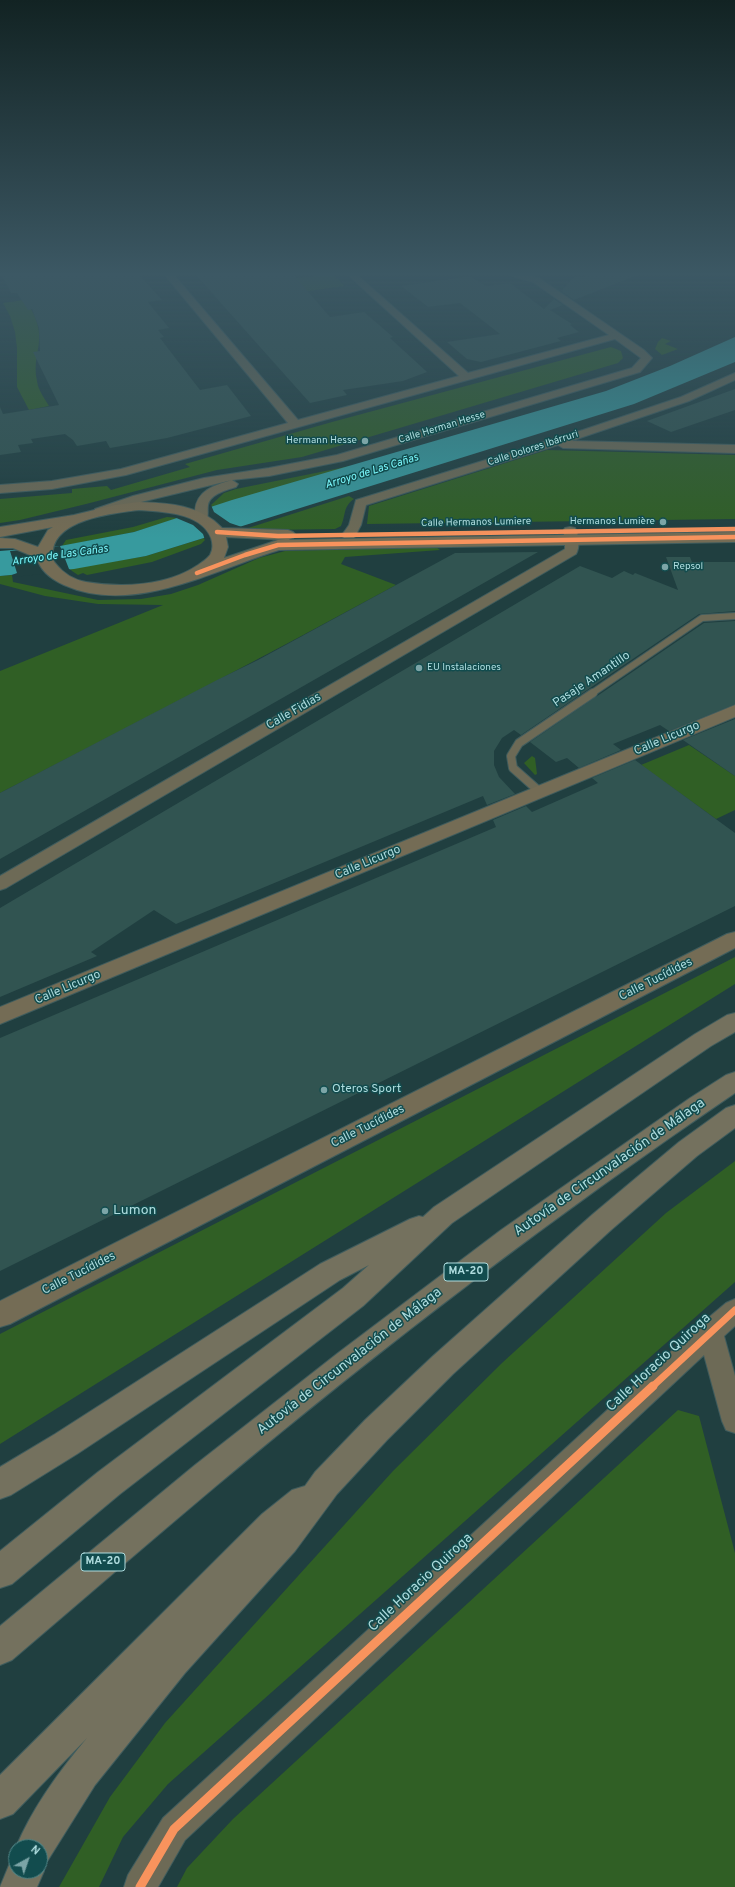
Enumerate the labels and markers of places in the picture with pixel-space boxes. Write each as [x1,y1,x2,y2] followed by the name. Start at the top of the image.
[286,435,357,447] place label: Hermann Hesse
[360,436,370,446] marker: Hermann Hesse
[570,516,655,528] place label: Hermanos Lumière
[658,517,668,527] marker: Hermanos Lumière
[673,561,703,573] place label: Repsol
[660,562,670,572] marker: Repsol
[427,662,501,674] place label: EU Instalaciones
[414,663,424,673] marker: EU Instalaciones
[332,1083,401,1097] place label: Oteros Sport
[319,1085,329,1095] marker: Oteros Sport
[113,1203,156,1219] place label: Lumon
[100,1206,110,1216] marker: Lumon

